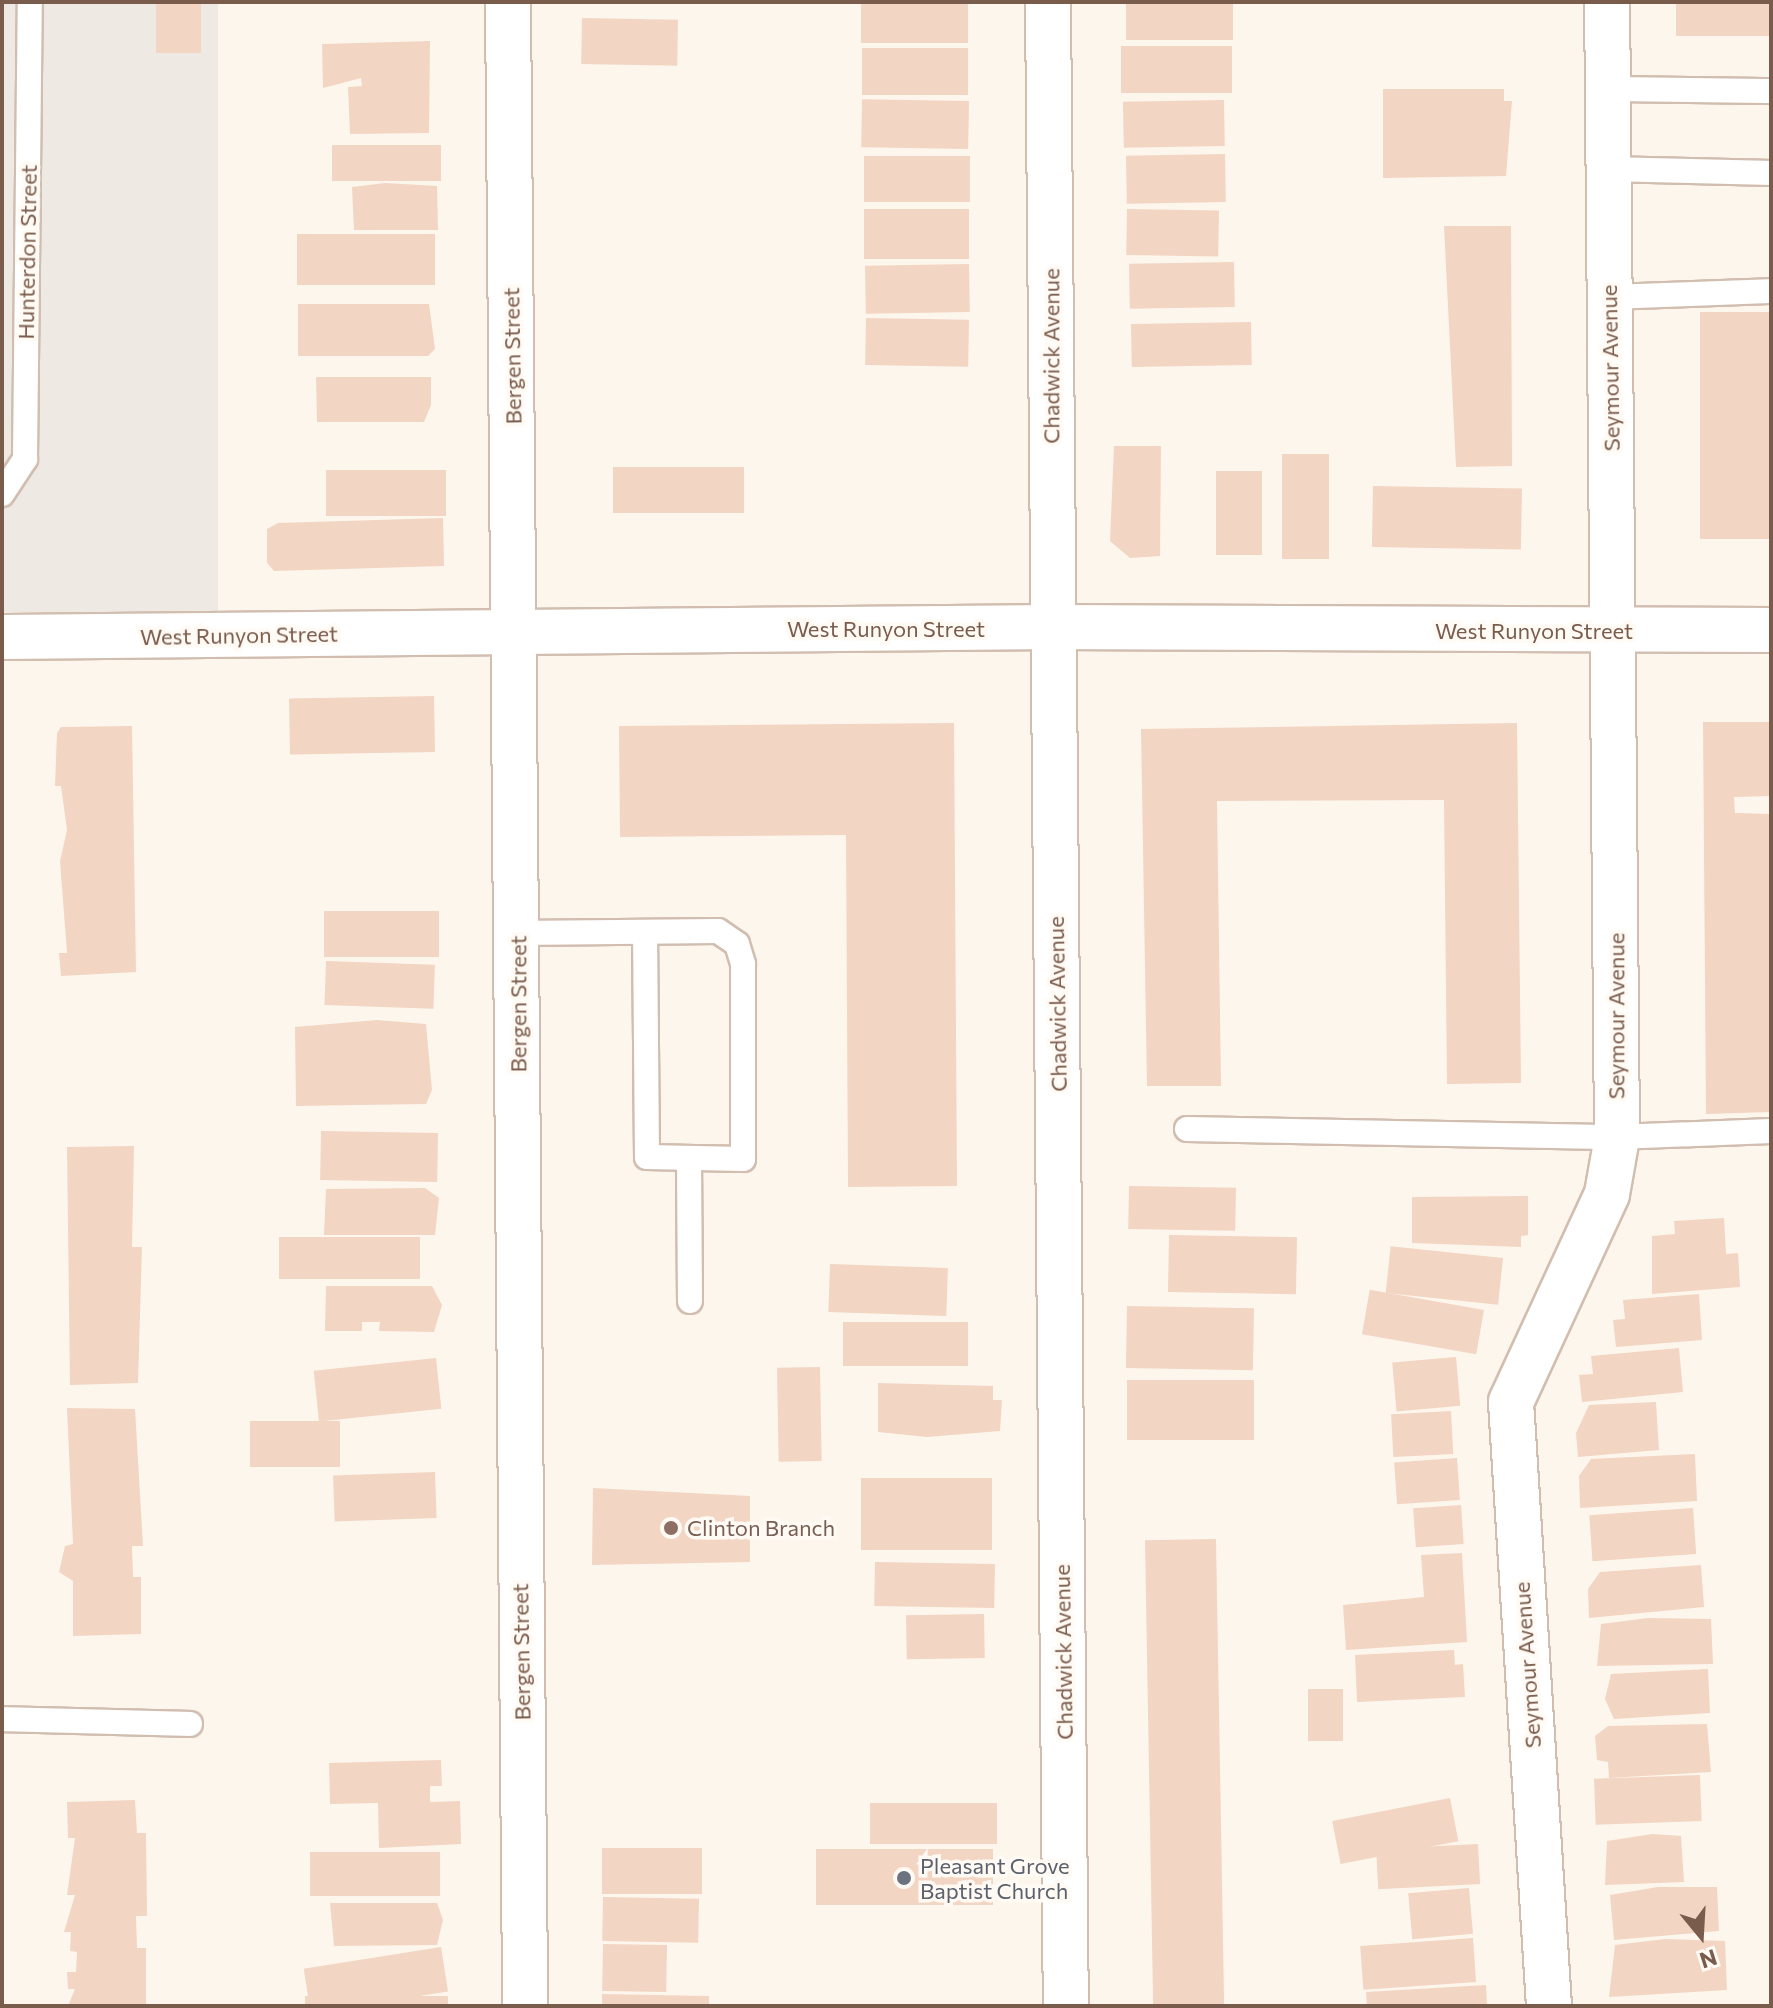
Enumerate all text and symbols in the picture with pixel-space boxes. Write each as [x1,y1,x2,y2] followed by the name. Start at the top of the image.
[12,164,42,340] street label: Hunterdon Street
[1038,268,1064,444] street label: Chadwick Avenue
[1595,284,1625,452] street label: Seymour Avenue
[498,287,526,425] street label: Bergen Street
[787,616,985,642] street label: West Runyon Street
[1435,618,1633,644] street label: West Runyon Street
[140,620,338,650] street label: West Runyon Street
[1042,916,1072,1092] street label: Chadwick Avenue
[1603,933,1629,1099] street label: Seymour Avenue
[505,936,531,1072] street label: Bergen Street
[687,1515,835,1541] place label: Clinton Branch
[662,1519,680,1537] marker: Clinton Branch
[1048,1564,1078,1740] street label: Chadwick Avenue
[1508,1581,1546,1749] street label: Seymour Avenue
[507,1583,535,1721] street label: Bergen Street
[920,1852,1070,1904] place label: Pleasant Grove Baptist Church
[895,1869,913,1887] marker: Pleasant Grove Baptist Church
[1661,1896,1741,1976] north arrow
[1697,1944,1721,1975] text: N

